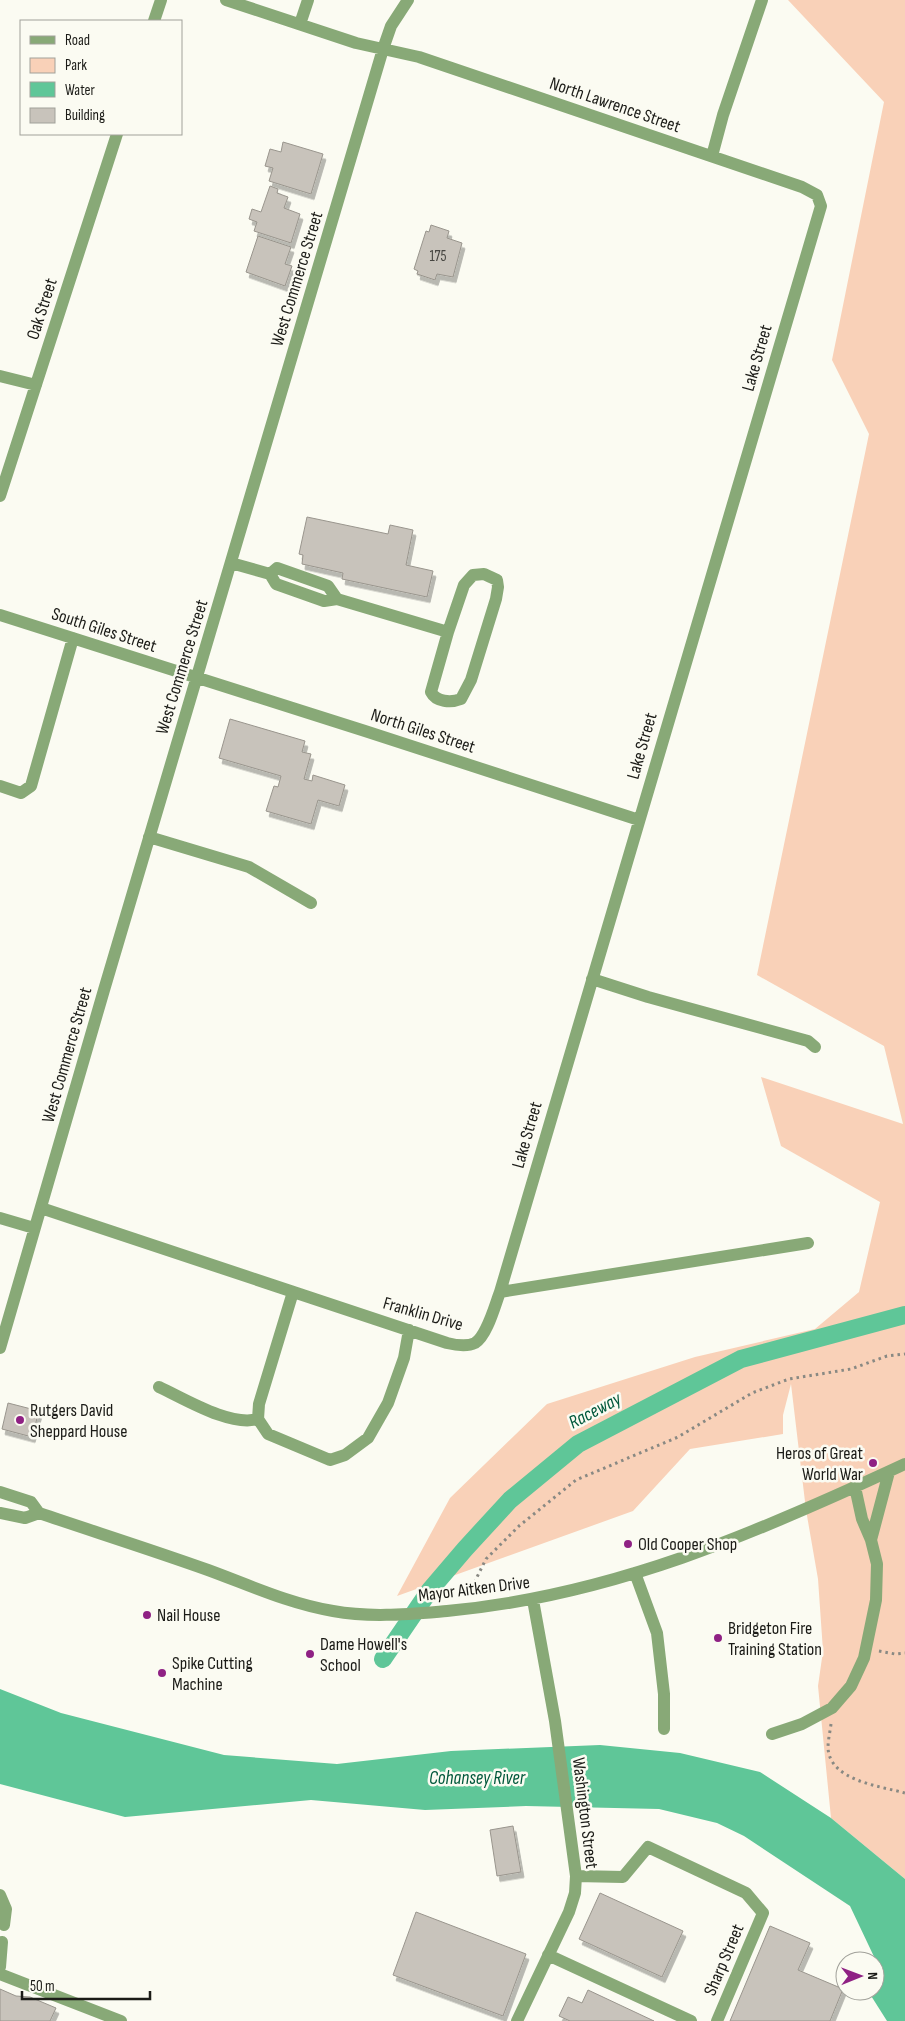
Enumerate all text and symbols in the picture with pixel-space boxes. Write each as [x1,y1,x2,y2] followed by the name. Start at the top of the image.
[20,20,182,135] legend
[65,31,90,50] text: Road
[65,56,87,75] text: Park
[547,73,684,137] street label: North Lawrence Street
[65,81,96,100] text: Water
[65,106,105,125] text: Building
[267,209,328,349] street label: West Commerce Street
[429,247,447,266] house number: 175
[22,275,62,342] street label: Oak Street
[737,322,777,394] street label: Lake Street
[152,597,213,737] street label: West Commerce Street
[49,603,160,657] street label: South Giles Street
[368,704,478,758] street label: North Giles Street
[622,710,662,782] street label: Lake Street
[38,984,97,1125] street label: West Commerce Street
[507,1099,547,1171] street label: Lake Street
[381,1293,465,1335] street label: Franklin Drive
[565,1387,626,1434] water label: Raceway
[30,1400,128,1442] place label: Rutgers David Sheppard House
[14,1414,26,1426] marker: Rutgers David Sheppard House
[776,1443,863,1485] place label: Heros of Great World War
[867,1457,879,1469] marker: Heros of Great World War
[638,1534,737,1555] place label: Old Cooper Shop
[622,1538,634,1550] marker: Old Cooper Shop
[417,1572,531,1606] street label: Mayor Aitken Drive
[157,1605,221,1626] place label: Nail House
[141,1609,153,1621] marker: Nail House
[728,1618,822,1660] place label: Bridgeton Fire Training Station
[712,1632,724,1644] marker: Bridgeton Fire Training Station
[320,1634,407,1676] place label: Dame Howell's School
[304,1648,316,1660] marker: Dame Howell's School
[172,1653,253,1695] place label: Spike Cutting Machine
[156,1667,168,1679] marker: Spike Cutting Machine
[568,1756,602,1870] street label: Washington Street
[429,1767,526,1790] water label: Cohansey River
[700,1921,749,1999] street label: Sharp Street
[835,1951,885,2001] north arrow
[22,1968,150,2000] scale bar
[864,1972,881,1980] text: N
[30,1977,55,1996] text: 50 m

